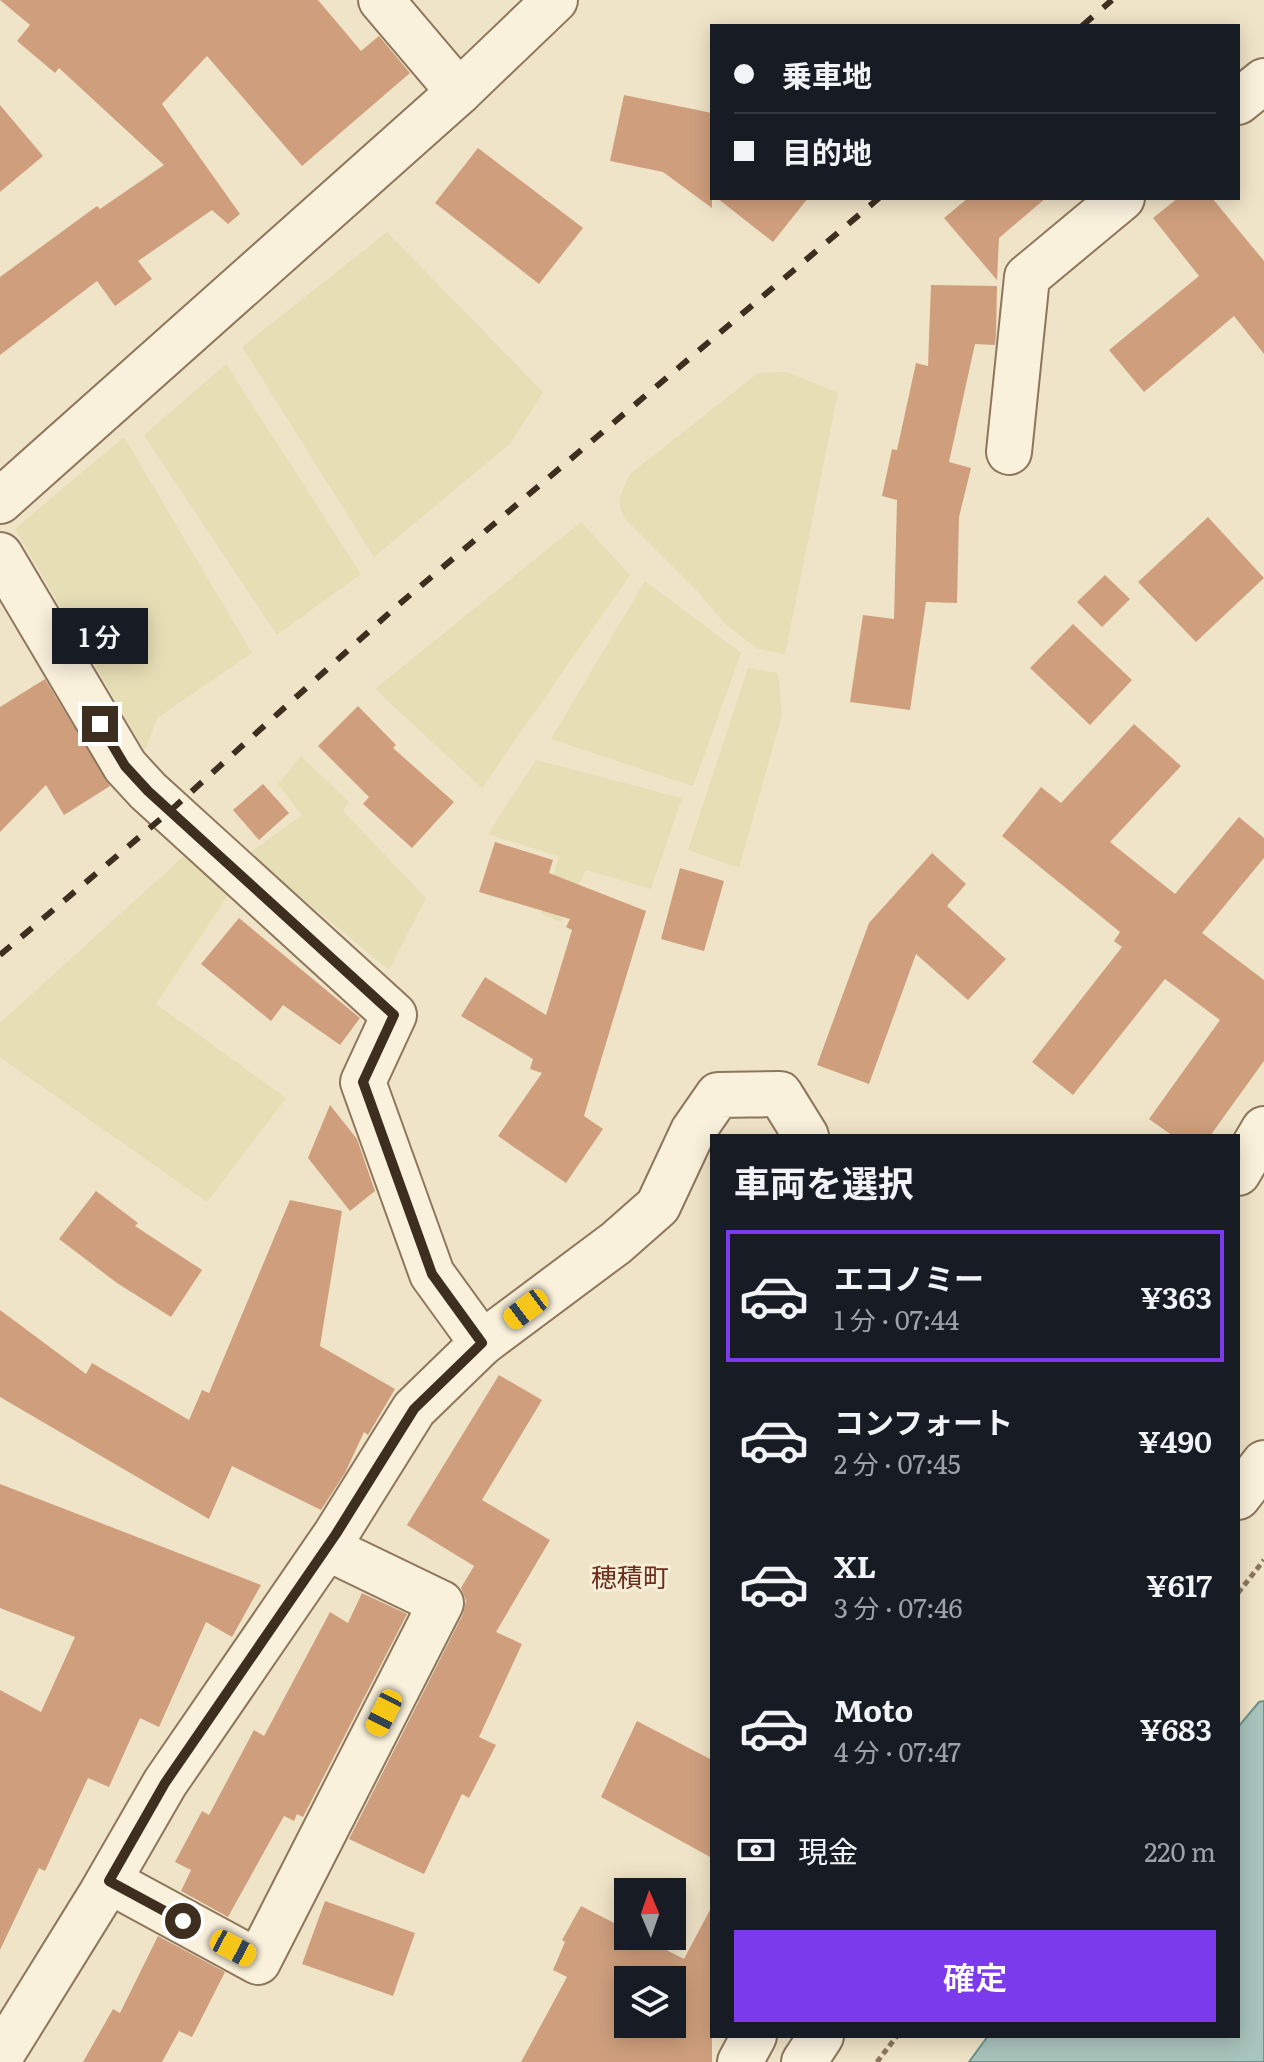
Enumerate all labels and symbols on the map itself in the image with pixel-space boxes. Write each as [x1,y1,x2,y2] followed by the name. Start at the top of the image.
[52,608,148,664] callout: 1 分
[82,706,118,742] route end
[500,1285,552,1333] car
[591,1556,669,1595] district label: 穂積町
[362,1686,406,1740] car
[614,1878,686,1950] north arrow
[165,1903,201,1939] route start
[206,1926,260,1970] car

